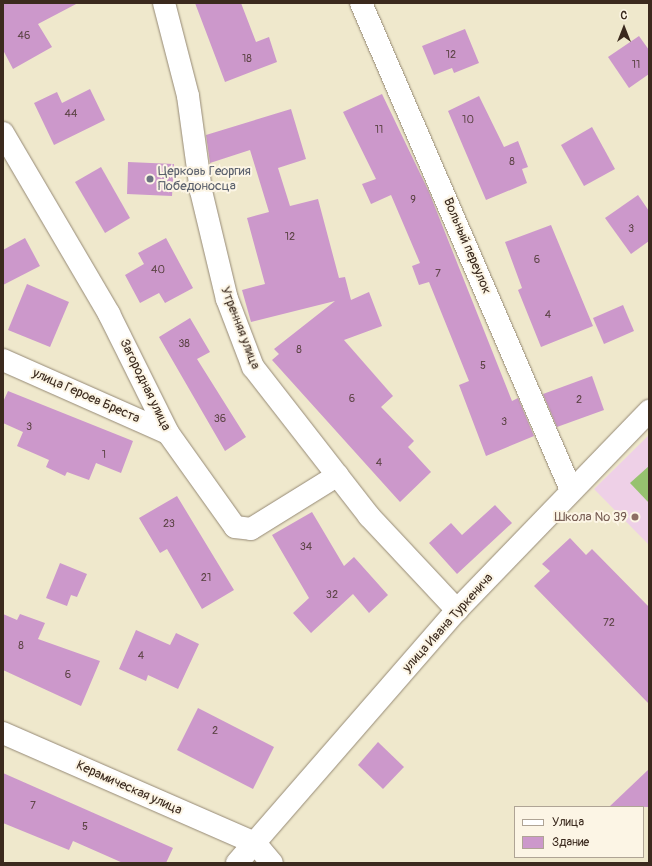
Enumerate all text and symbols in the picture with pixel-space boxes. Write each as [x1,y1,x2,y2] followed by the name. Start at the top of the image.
[604,8,644,48] north arrow
[621,9,627,22] text: С
[18,29,30,43] house number: 46
[446,48,456,62] house number: 12
[242,52,252,66] house number: 18
[632,58,640,72] house number: 11
[65,107,77,121] house number: 44
[462,113,474,127] house number: 10
[375,123,383,137] house number: 11
[509,155,515,169] house number: 8
[158,164,251,195] place label: Церковь Георгия Победоносца
[145,174,155,184] marker: Церковь Георгия Победоносца
[410,193,416,207] house number: 9
[440,196,494,296] street label: Вольный переулок
[628,222,634,236] house number: 3
[285,230,295,244] house number: 12
[534,253,540,267] house number: 6
[151,263,165,277] house number: 40
[435,267,441,281] house number: 7
[217,284,263,372] street label: Утренняя улица
[545,308,551,322] house number: 4
[116,337,174,433] street label: Загородная улица
[178,337,190,351] house number: 38
[296,343,302,357] house number: 8
[480,359,486,373] house number: 5
[30,365,142,427] street label: улица Героев Бреста
[349,392,355,406] house number: 6
[576,393,582,407] house number: 2
[214,412,226,426] house number: 36
[501,415,507,429] house number: 3
[26,420,32,434] house number: 3
[102,448,106,462] house number: 1
[376,456,382,470] house number: 4
[554,509,627,525] place label: Школа № 39
[630,512,640,522] marker: Школа № 39
[163,517,175,531] house number: 23
[300,540,312,554] house number: 34
[399,570,497,676] street label: улица Ивана Туркенича
[201,571,211,585] house number: 21
[326,588,338,602] house number: 32
[603,616,615,630] house number: 72
[18,639,24,653] house number: 8
[138,649,144,663] house number: 4
[65,668,71,682] house number: 6
[212,724,218,738] house number: 2
[74,758,184,818] street label: Керамическая улица
[30,799,36,813] house number: 7
[514,806,644,858] legend
[552,815,584,830] text: Улица
[82,820,88,834] house number: 5
[552,835,589,850] text: Здание

